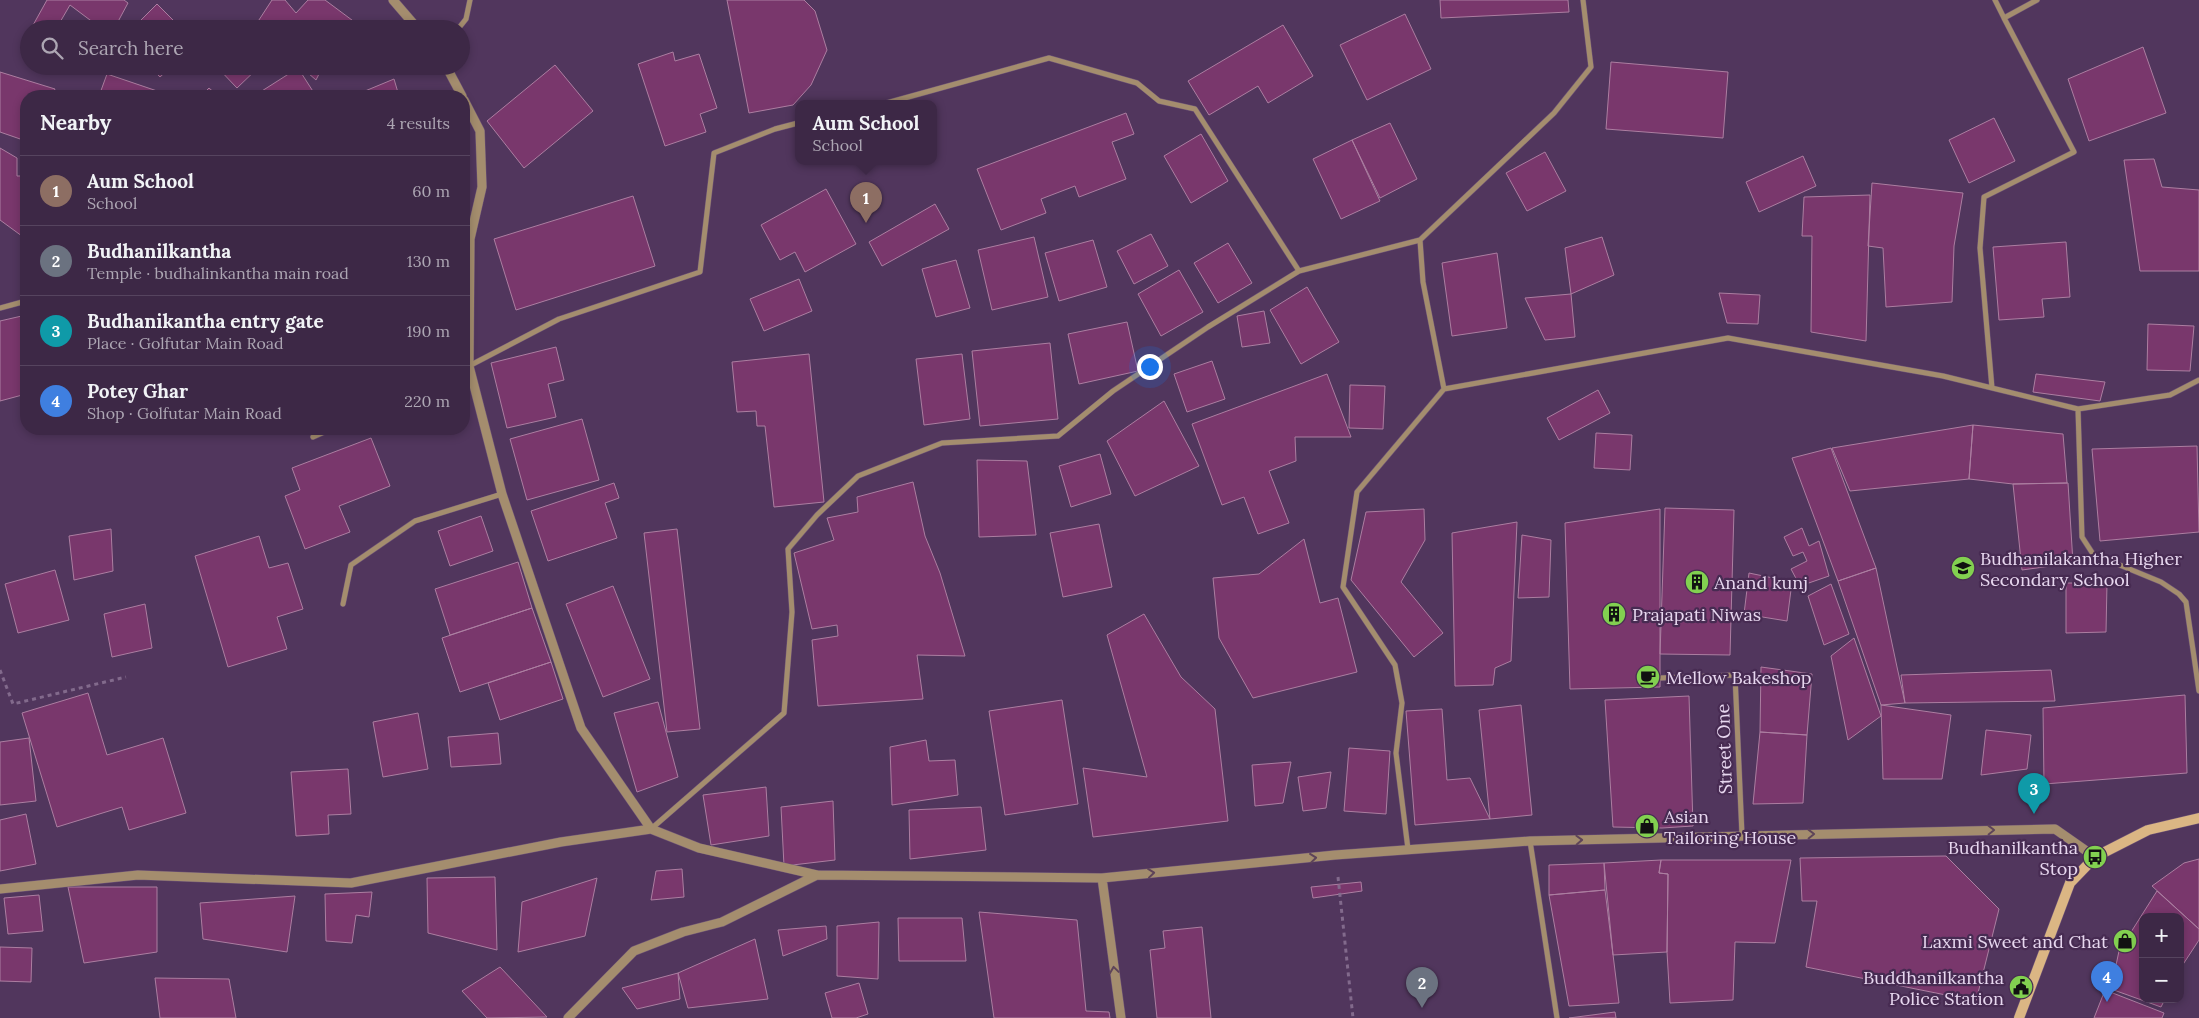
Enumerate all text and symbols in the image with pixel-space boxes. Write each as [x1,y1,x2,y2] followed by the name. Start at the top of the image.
[20,20,470,75] search box
[38,34,66,62] icon: search
[78,36,184,60] text: Search here
[795,100,937,165] popup
[40,109,111,136] text: Nearby
[813,111,919,135] text: Aum School
[387,113,450,133] text: 4 results
[813,135,863,155] text: School
[87,169,194,193] text: Aum School
[53,181,59,201] text: 1
[412,181,450,201] text: 60 m
[850,182,882,223] pin: 1
[87,193,137,213] text: School
[87,239,231,263] text: Budhanilkantha
[52,251,60,271] text: 2
[407,251,450,271] text: 130 m
[87,263,349,283] text: Temple · budhalinkantha main road
[87,309,324,333] text: Budhanikantha entry gate
[52,321,60,341] text: 3
[406,321,450,341] text: 190 m
[87,333,284,353] text: Place · Golfutar Main Road
[1137,354,1163,380] your location
[87,379,188,403] text: Potey Ghar
[52,391,60,411] text: 4
[404,391,450,411] text: 220 m
[87,403,282,423] text: Shop · Golfutar Main Road
[1980,547,2182,591] place label: Budhanilakantha Higher Secondary School
[1950,555,1976,581] school or university icon: Budhanilakantha Higher Secondary School
[1684,569,1710,595] building icon: Anand kunj
[1713,571,1808,594] place label: Anand kunj
[1601,601,1627,627] building icon: Prajapati Niwas
[1632,603,1761,626] place label: Prajapati Niwas
[1635,664,1661,690] cafe icon: Mellow Bakeshop
[1666,666,1812,689] place label: Mellow Bakeshop
[1711,703,1737,795] street label: Street One
[2018,773,2050,814] pin: 3
[1663,805,1797,849] place label: Asian Tailoring House
[1634,813,1660,839] shop icon: Asian Tailoring House
[1988,825,1996,835] one-way arrow
[1808,829,1816,839] one-way arrow
[1576,835,1583,845] one-way arrow
[1948,836,2078,880] place label: Budhanilkantha Stop
[2082,844,2108,870] bus stop icon: Budhanilkantha Stop
[1309,852,1317,863] one-way arrow
[1147,868,1155,879] one-way arrow
[2139,913,2184,1003] map controls
[2139,913,2184,958] button: +
[2112,928,2138,954] shop icon: Laxmi Sweet and Chat
[1922,930,2108,953] place label: Laxmi Sweet and Chat
[2139,958,2184,1003] button: −
[2091,961,2123,1002] pin: 4
[1110,965,1120,974] one-way arrow
[1863,966,2004,1010] place label: Buddhanilkantha Police Station
[1406,967,1438,1008] pin: 2
[2008,974,2034,1000] public building icon: Buddhanilkantha Police Station

